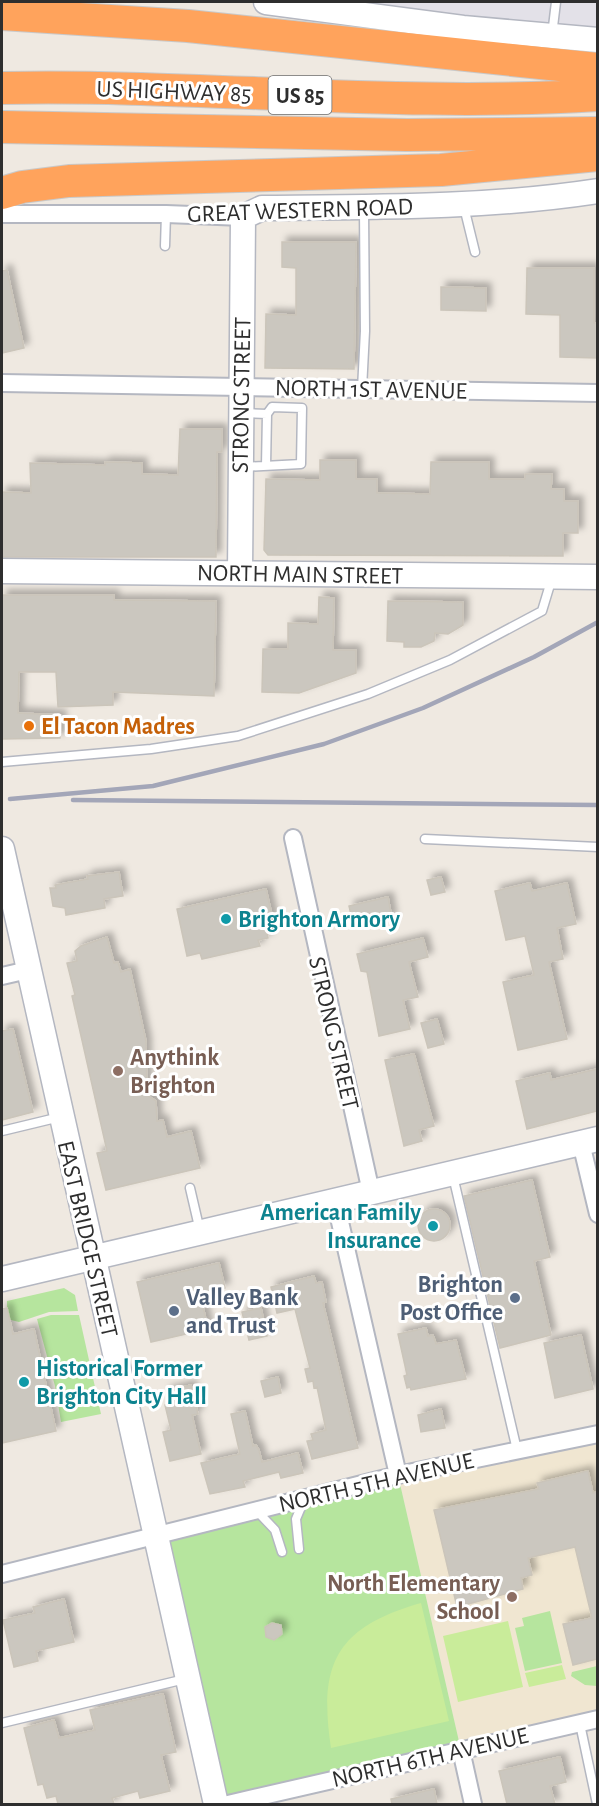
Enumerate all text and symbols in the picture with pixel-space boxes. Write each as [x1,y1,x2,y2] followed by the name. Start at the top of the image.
[268,76,332,114] road number: US 85
[96,77,252,107] street label: US HIGHWAY 85
[187,195,413,227] street label: GREAT WESTERN ROAD
[229,316,255,473] street label: STRONG STREET
[275,376,468,404] street label: NORTH 1ST AVENUE
[197,561,404,589] street label: NORTH MAIN STREET
[41,715,195,739] place label: El Tacon Madres
[22,719,36,733] marker: El Tacon Madres
[238,908,400,932] place label: Brighton Armory
[219,912,233,926] marker: Brighton Armory
[304,954,362,1112] street label: STRONG STREET
[130,1046,219,1098] place label: Anythink Brighton
[111,1064,125,1078] marker: Anythink Brighton
[53,1139,121,1340] street label: EAST BRIDGE STREET
[260,1201,421,1253] place label: American Family Insurance
[426,1219,440,1233] marker: American Family Insurance
[400,1273,503,1325] place label: Brighton Post Office
[186,1286,299,1338] place label: Valley Bank and Trust
[508,1291,522,1305] marker: Brighton Post Office
[167,1304,181,1318] marker: Valley Bank and Trust
[36,1357,207,1409] place label: Historical Former Brighton City Hall
[17,1375,31,1389] marker: Historical Former Brighton City Hall
[276,1449,476,1517] street label: NORTH 5TH AVENUE
[327,1572,500,1624] place label: North Elementary School
[505,1590,519,1604] marker: North Elementary School
[330,1724,531,1792] street label: NORTH 6TH AVENUE

